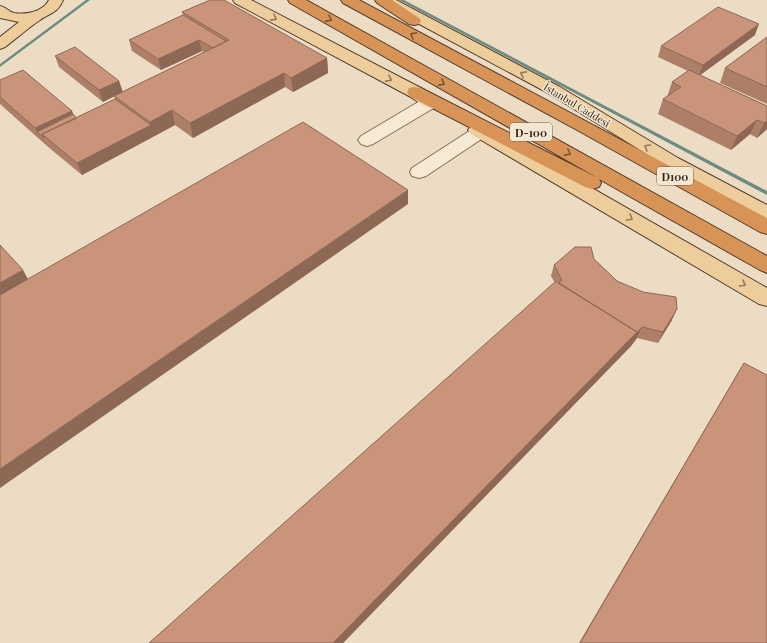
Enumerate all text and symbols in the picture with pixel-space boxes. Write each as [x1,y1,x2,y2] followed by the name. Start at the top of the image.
[270,13,278,21] one-way arrow
[325,14,332,22] one-way arrow
[410,32,417,39] one-way arrow
[520,71,527,78] one-way arrow
[385,74,393,81] one-way arrow
[438,78,445,85] one-way arrow
[541,80,613,130] street label: İstanbul Caddesi
[510,123,552,141] road number: D-100
[644,144,651,152] one-way arrow
[564,148,571,156] one-way arrow
[657,167,693,185] road number: D100
[626,213,634,220] one-way arrow
[739,279,746,286] one-way arrow

